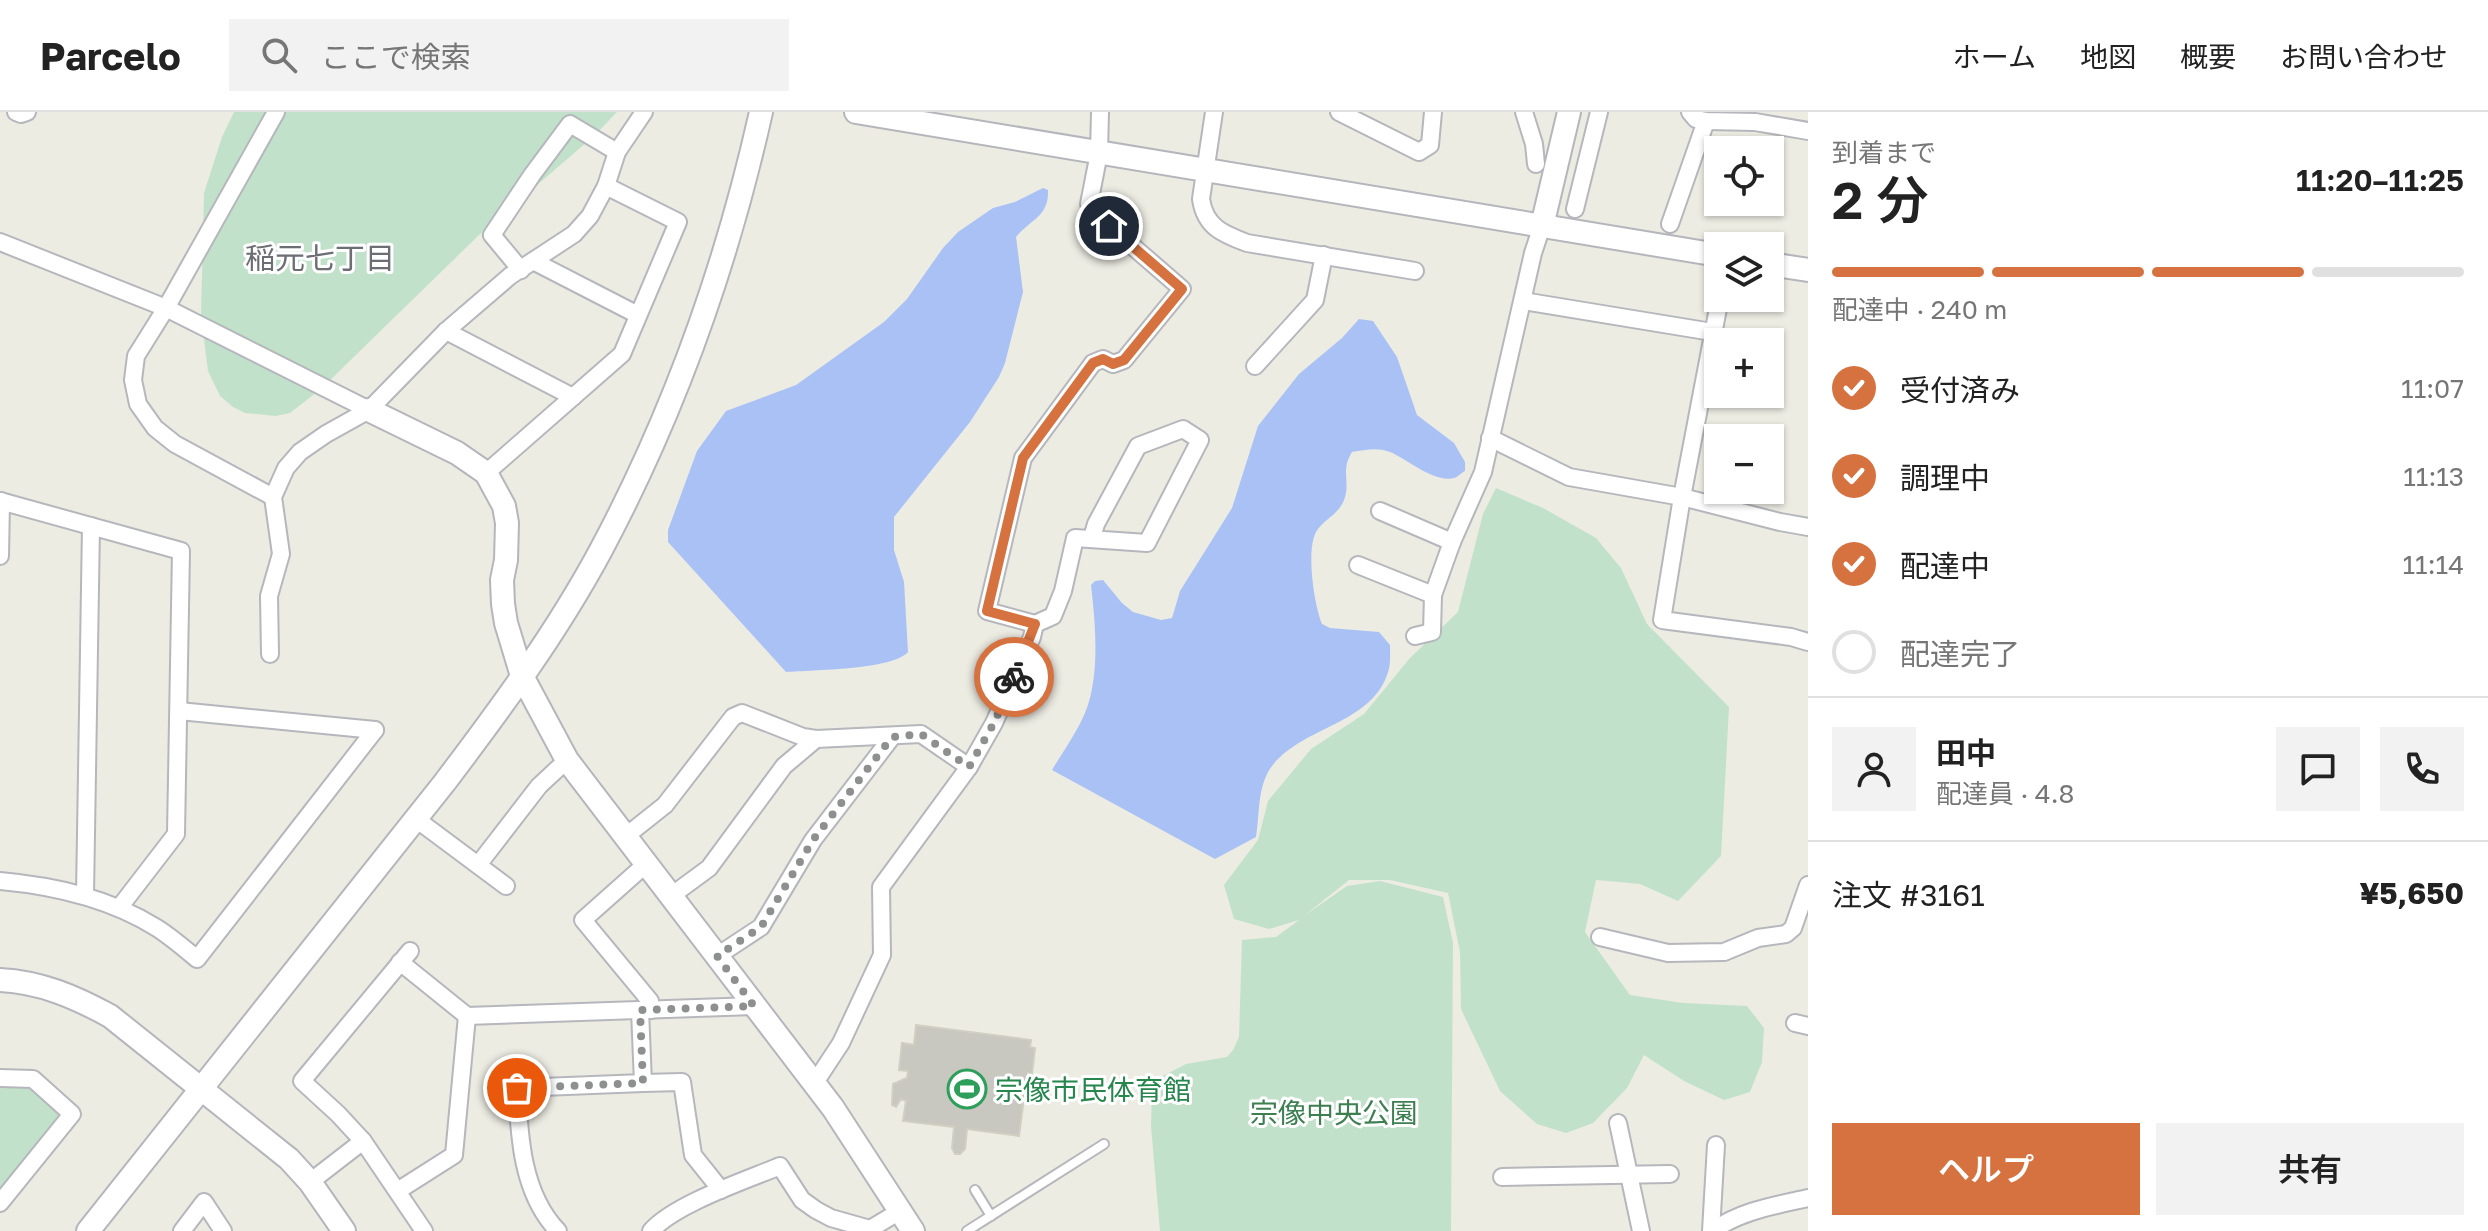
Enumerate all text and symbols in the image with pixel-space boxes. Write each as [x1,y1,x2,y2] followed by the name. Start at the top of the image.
[229,19,789,91] search box
[40,33,181,78] text: Parcelo
[257,33,301,77] icon: search
[321,39,471,75] text: ここで検索
[1953,40,2036,73] text: ホーム
[2080,40,2136,73] text: 地図
[2180,40,2236,73] text: 概要
[2280,40,2448,73] text: お問い合わせ
[1704,136,1784,504] map controls
[1704,136,1784,216] button: locate
[1832,137,1936,168] text: 到着まで
[2296,162,2464,198] text: 11:20–11:25
[1832,168,1928,230] text: 2 分
[1075,192,1143,260] pin
[1087,204,1131,248] icon: home
[1704,232,1784,312] button: layers
[245,240,395,276] district label: 稲元七丁目
[1832,294,2007,325] text: 配達中 · 240 m
[1704,328,1784,408] button: +
[1832,366,1876,410] icon: check
[1900,372,2020,408] text: 受付済み
[2401,373,2464,404] text: 11:07
[1704,424,1784,504] button: −
[1832,454,1876,498] icon: check
[1900,460,1990,496] text: 調理中
[2403,461,2464,492] text: 11:13
[1832,542,1876,586] icon: check
[1900,548,1990,584] text: 配達中
[2403,549,2464,580] text: 11:14
[1900,636,2020,672] text: 配達完了
[974,637,1054,717] courier
[992,655,1036,699] icon: bike
[1832,727,1916,811] button: person
[2276,727,2360,811] button: chat
[2380,727,2464,811] button: phone
[1936,735,1996,771] text: 田中
[1936,778,2074,809] text: 配達員 · 4.8
[2359,875,2464,911] text: ¥5,650
[1832,877,1985,913] text: 注文 #3161
[483,1054,551,1122] pin
[495,1066,539,1110] icon: bag
[946,1068,988,1110] sports icon: 宗像市民体育館
[995,1073,1191,1106] place label: 宗像市民体育館
[1250,1096,1418,1129] park label: 宗像中央公園
[1832,1123,2140,1215] button: ヘルプ
[2156,1123,2464,1215] button: 共有

